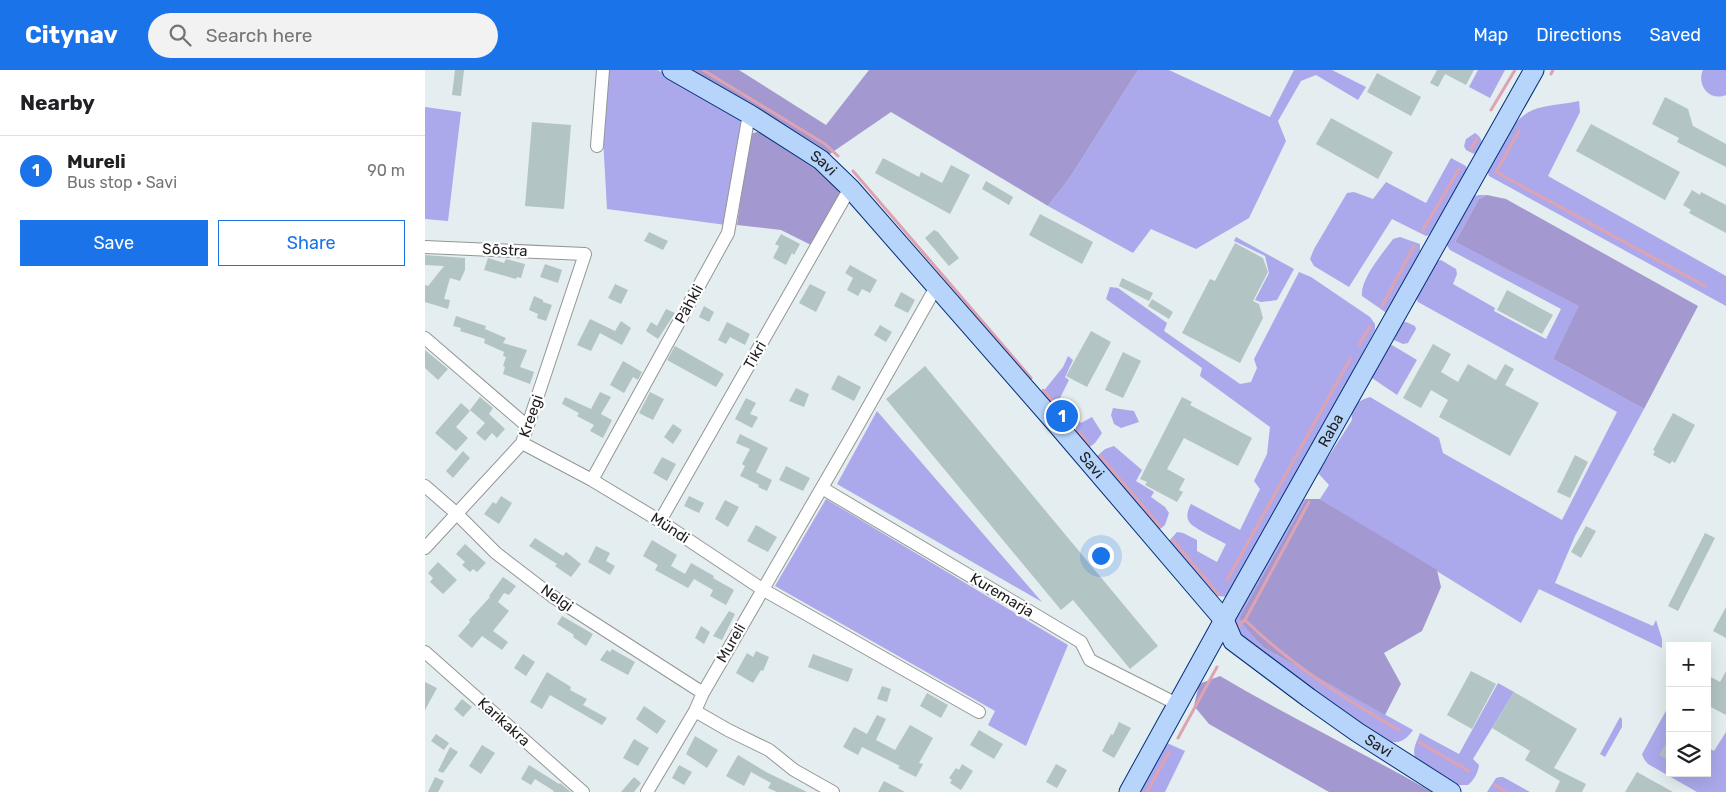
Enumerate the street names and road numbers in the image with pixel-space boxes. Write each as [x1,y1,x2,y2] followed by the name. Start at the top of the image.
[807,147,841,179] street label: Savi
[482,240,528,260] street label: Sõstra
[671,281,707,327] street label: Pähkli
[740,338,770,372] street label: Tikri
[515,392,547,440] street label: Kreegi
[1314,411,1347,450] street label: Raba
[1075,448,1108,482] street label: Savi
[647,509,693,547] street label: Mündi
[967,569,1037,621] street label: Kuremarja
[537,581,577,615] street label: Nelgi
[713,620,749,666] street label: Mureli
[474,694,534,750] street label: Karikakra
[1361,730,1396,761] street label: Savi

